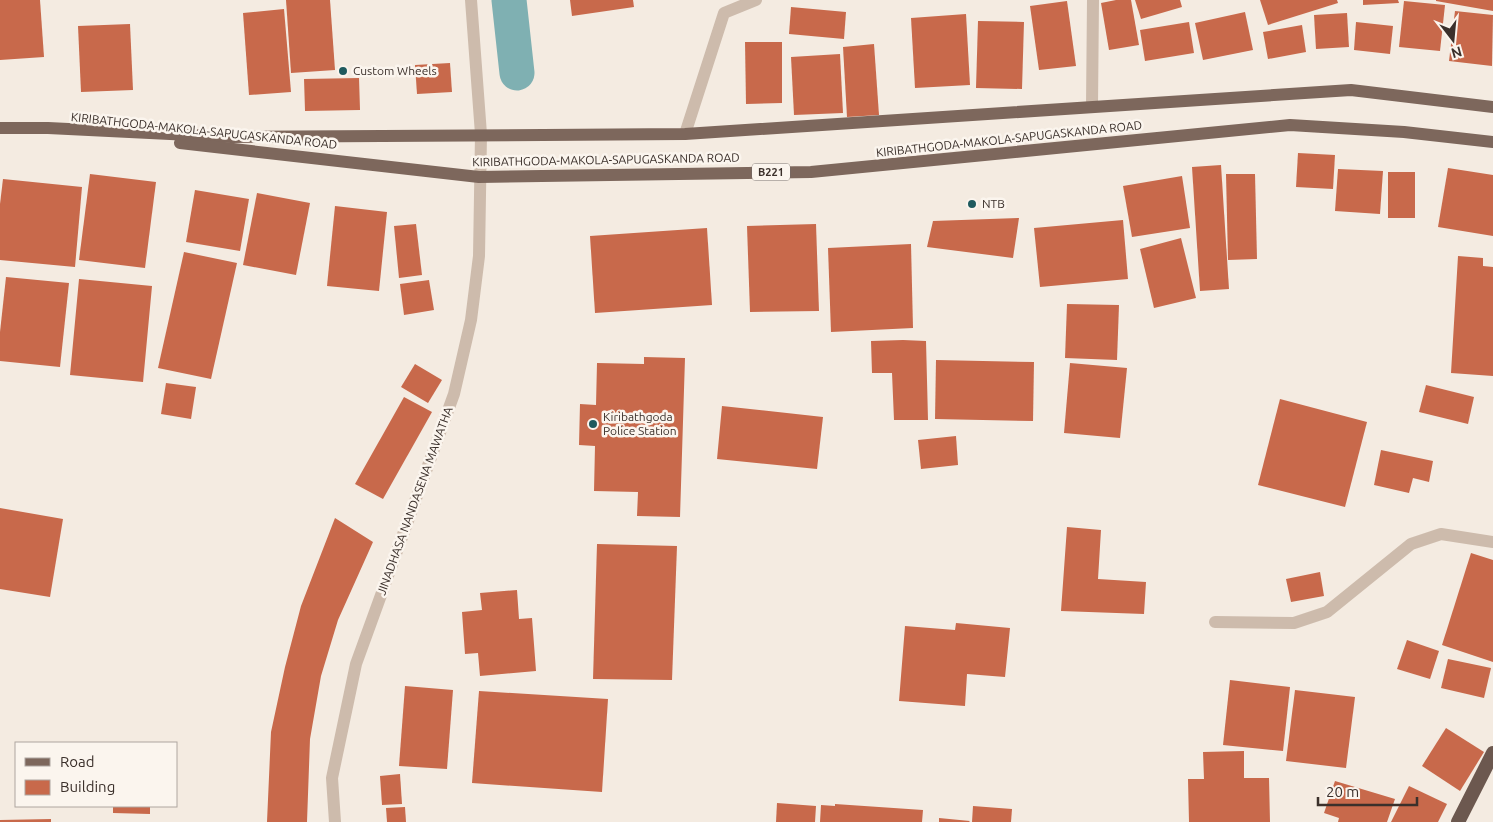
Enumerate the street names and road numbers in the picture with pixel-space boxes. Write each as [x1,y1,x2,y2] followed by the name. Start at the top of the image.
[70,110,338,151] street label: KIRIBATHGODA-MAKOLA-SAPUGASKANDA ROAD
[875,118,1143,159] street label: KIRIBATHGODA-MAKOLA-SAPUGASKANDA ROAD
[472,151,740,168] street label: KIRIBATHGODA-MAKOLA-SAPUGASKANDA ROAD
[752,163,790,180] road number: B221
[374,405,455,597] street label: JINADHASA NANDASENA MAWATHA

